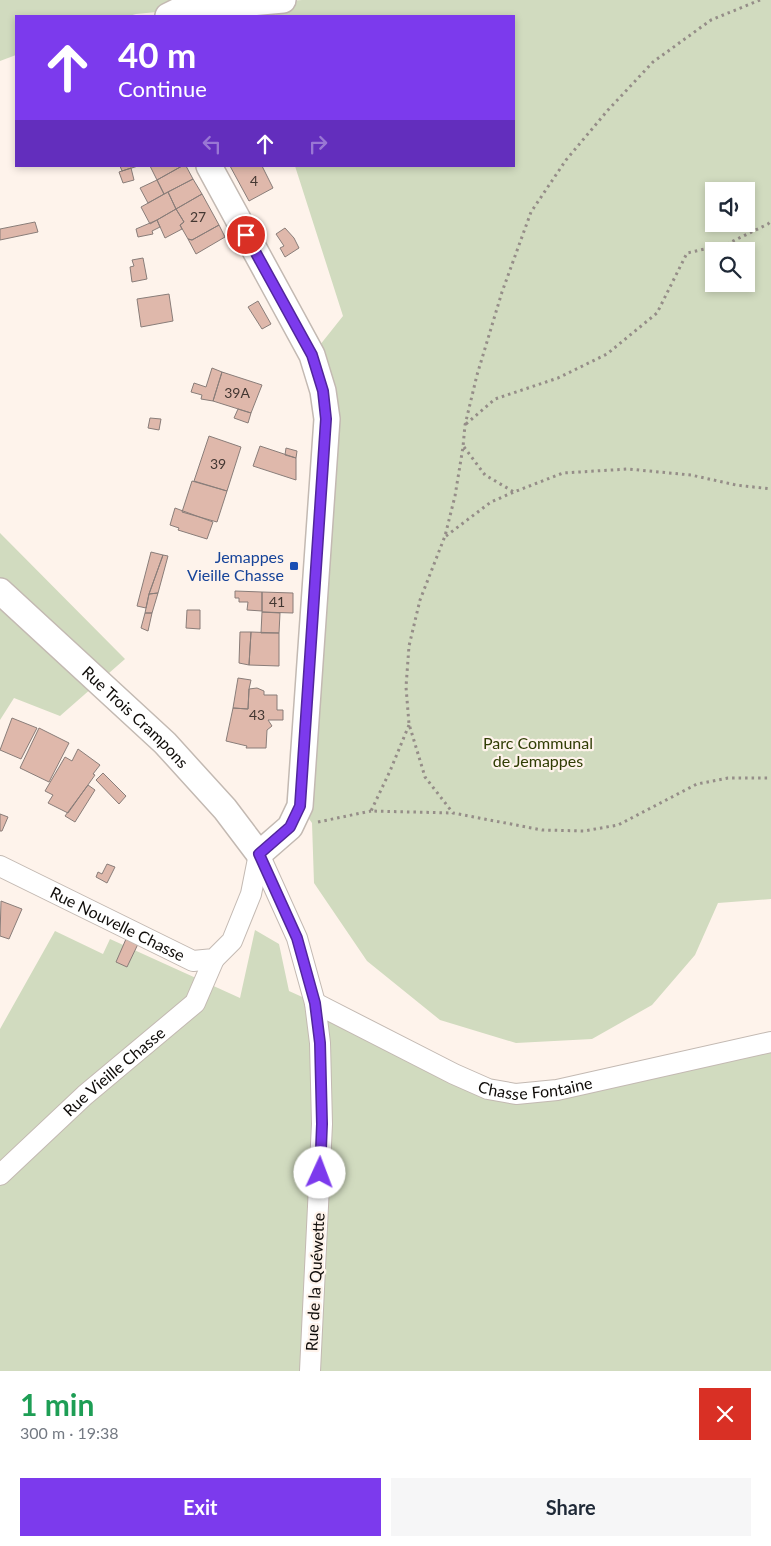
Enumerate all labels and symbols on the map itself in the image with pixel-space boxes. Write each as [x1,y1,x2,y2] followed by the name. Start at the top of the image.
[250,172,258,189] house number: 4
[190,208,206,225] house number: 27
[225,214,267,256] pin
[224,384,250,401] house number: 39A
[210,455,226,472] house number: 39
[187,547,284,584] place label: Jemappes Vieille Chasse
[288,560,300,572] marker: Jemappes Vieille Chasse
[269,593,285,610] house number: 41
[79,662,193,772] street label: Rue Trois Crampons
[249,706,265,723] house number: 43
[483,733,593,770] park label: Parc Communal de Jemappes
[47,882,188,965] street label: Rue Nouvelle Chasse
[59,1022,168,1120] street label: Rue Vieille Chasse
[475,1072,594,1103] street label: Chasse Fontaine
[293,1146,345,1198] position arrow
[301,1212,328,1352] street label: Rue de la Quéwette

